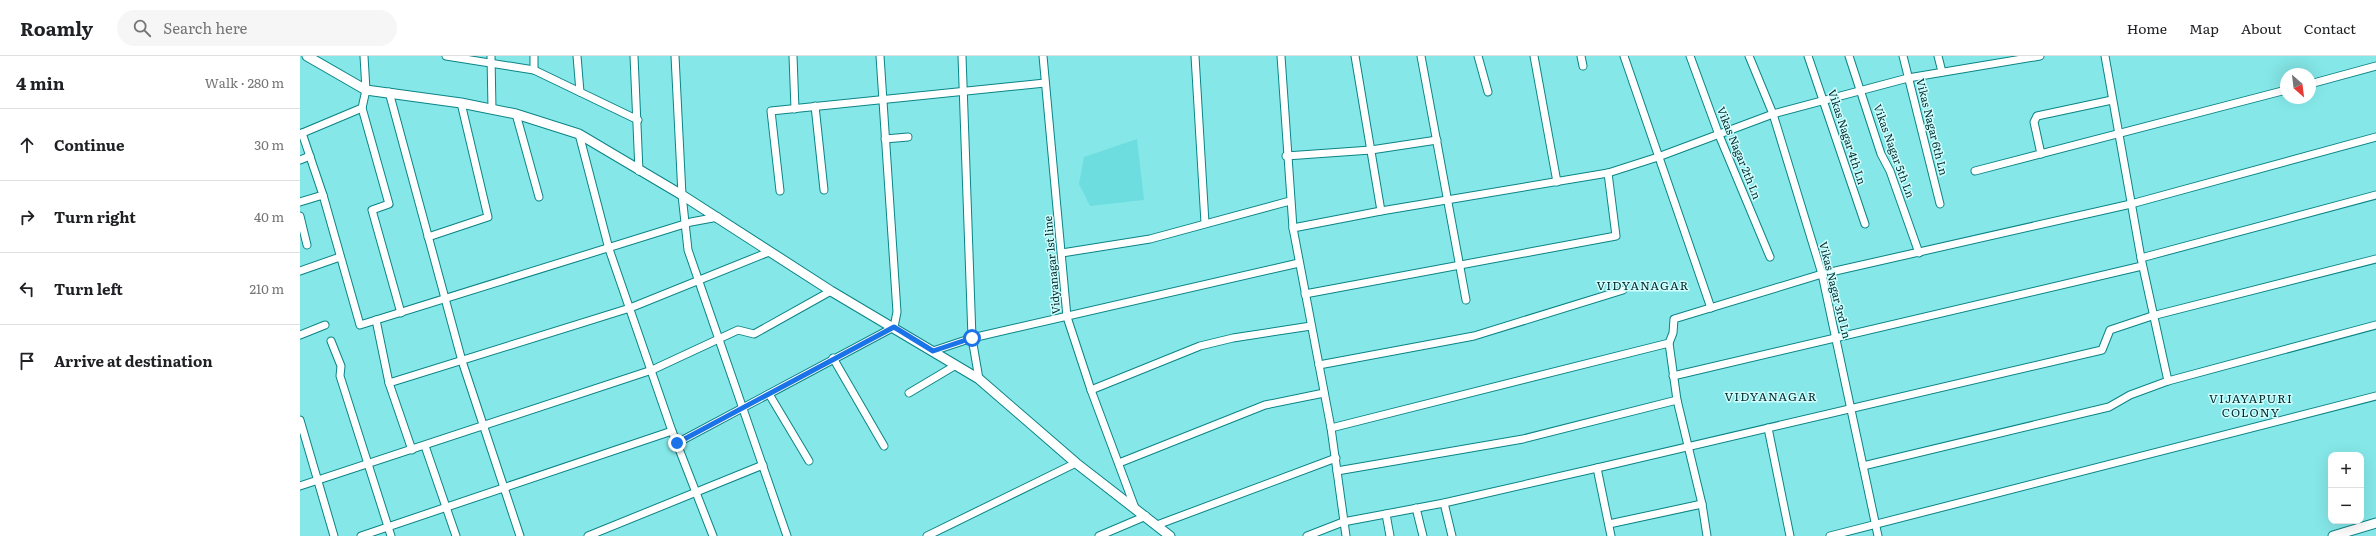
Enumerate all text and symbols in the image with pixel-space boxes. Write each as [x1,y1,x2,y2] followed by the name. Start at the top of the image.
[117,10,397,46] search box
[20,14,93,42] text: Roamly
[163,16,247,39] text: Search here
[131,17,153,39] icon: search
[2127,18,2167,38] text: Home
[2189,18,2219,38] text: Map
[2241,18,2282,38] text: About
[2304,18,2356,38] text: Contact
[2280,68,2316,104] north arrow
[16,70,65,95] text: 4 min
[205,73,284,92] text: Walk · 280 m
[1913,77,1953,177] street label: Vikas Nagar 6th Ln
[1825,87,1871,186] street label: Vikas Nagar 4th Ln
[1871,101,1919,200] street label: Vikas Nagar 5th Ln
[1714,104,1766,201] street label: Vikas Nagar 2th Ln
[54,133,124,156] text: Continue
[16,134,38,156] icon: ahead
[254,135,284,154] text: 30 m
[54,205,136,228] text: Turn right
[16,206,38,228] icon: right
[254,207,284,226] text: 40 m
[1039,215,1063,315] street label: Vidyanagar 1st line
[1816,240,1856,340] street label: Vikas Nagar 3rd Ln
[1597,276,1689,294] district label: VIDYANAGAR
[54,277,123,300] text: Turn left
[16,278,38,300] icon: left
[249,279,284,298] text: 210 m
[963,329,981,347] route start
[54,349,213,372] text: Arrive at destination
[16,350,38,372] icon: arrive
[1725,387,1817,405] district label: VIDYANAGAR
[2209,389,2293,421] district label: VIJAYAPURI COLONY
[668,434,686,452] route end
[2328,452,2364,524] map controls
[2328,452,2364,488] button: +
[2328,488,2364,524] button: −

